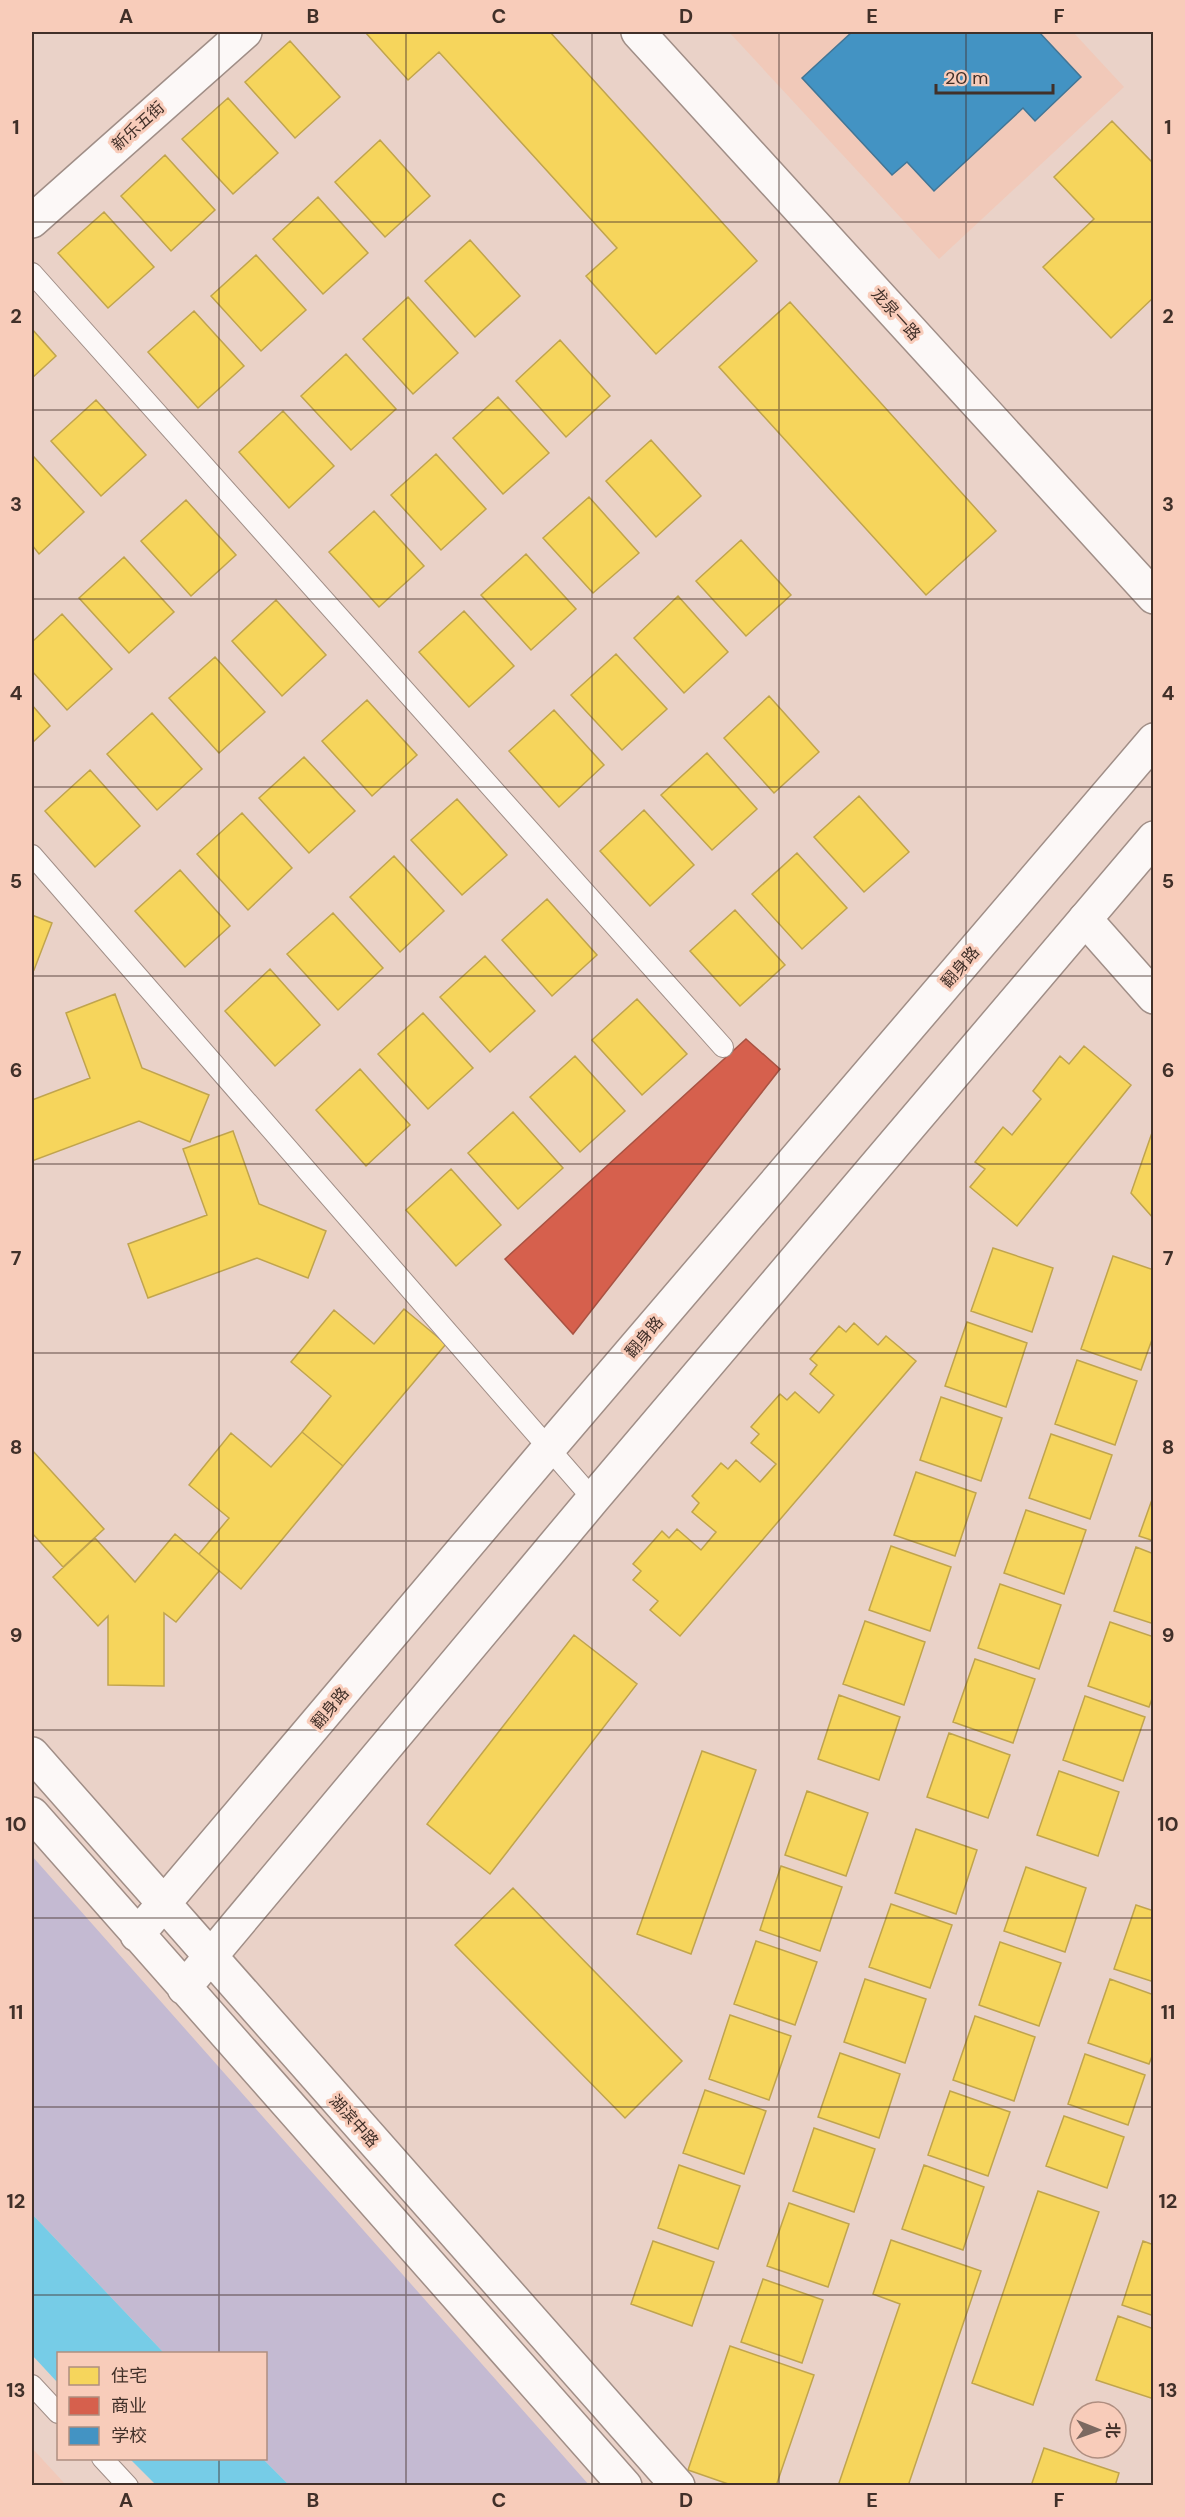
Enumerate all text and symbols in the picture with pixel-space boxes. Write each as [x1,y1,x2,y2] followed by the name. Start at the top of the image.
[119,3,133,29] text: A
[307,3,319,29] text: B
[492,3,506,29] text: C
[679,3,693,29] text: D
[866,3,878,29] text: E
[1053,3,1065,29] text: F
[936,57,1053,95] scale bar
[945,66,988,90] text: 20 m
[107,97,169,155] street label: 新乐五街
[12,114,20,140] text: 1
[1164,114,1172,140] text: 1
[867,283,925,345] street label: 龙泉一路
[10,303,22,329] text: 2
[1162,303,1174,329] text: 2
[10,491,22,517] text: 3
[1162,491,1174,517] text: 3
[10,680,23,706] text: 4
[1162,680,1175,706] text: 4
[10,868,22,894] text: 5
[1162,868,1174,894] text: 5
[936,942,984,992] street label: 翻身路
[10,1057,22,1083] text: 6
[1162,1057,1174,1083] text: 6
[11,1245,22,1271] text: 7
[1163,1245,1174,1271] text: 7
[620,1312,668,1362] street label: 翻身路
[10,1434,22,1460] text: 8
[1162,1434,1174,1460] text: 8
[10,1622,22,1648] text: 9
[1162,1622,1174,1648] text: 9
[307,1683,353,1733] street label: 翻身路
[5,1811,27,1837] text: 10
[1157,1811,1179,1837] text: 10
[9,1999,23,2025] text: 11
[1161,1999,1175,2025] text: 11
[325,2090,383,2152] street label: 湖滨中路
[7,2188,25,2214] text: 12
[1159,2188,1177,2214] text: 12
[57,2352,267,2460] legend
[111,2364,147,2388] text: 住宅
[6,2377,26,2403] text: 13
[1158,2377,1178,2403] text: 13
[111,2394,147,2418] text: 商业
[1068,2400,1128,2460] north arrow
[1102,2422,1123,2438] text: 北
[111,2424,147,2448] text: 学校
[119,2487,133,2513] text: A
[307,2487,319,2513] text: B
[492,2487,506,2513] text: C
[679,2487,693,2513] text: D
[866,2487,878,2513] text: E
[1053,2487,1065,2513] text: F

